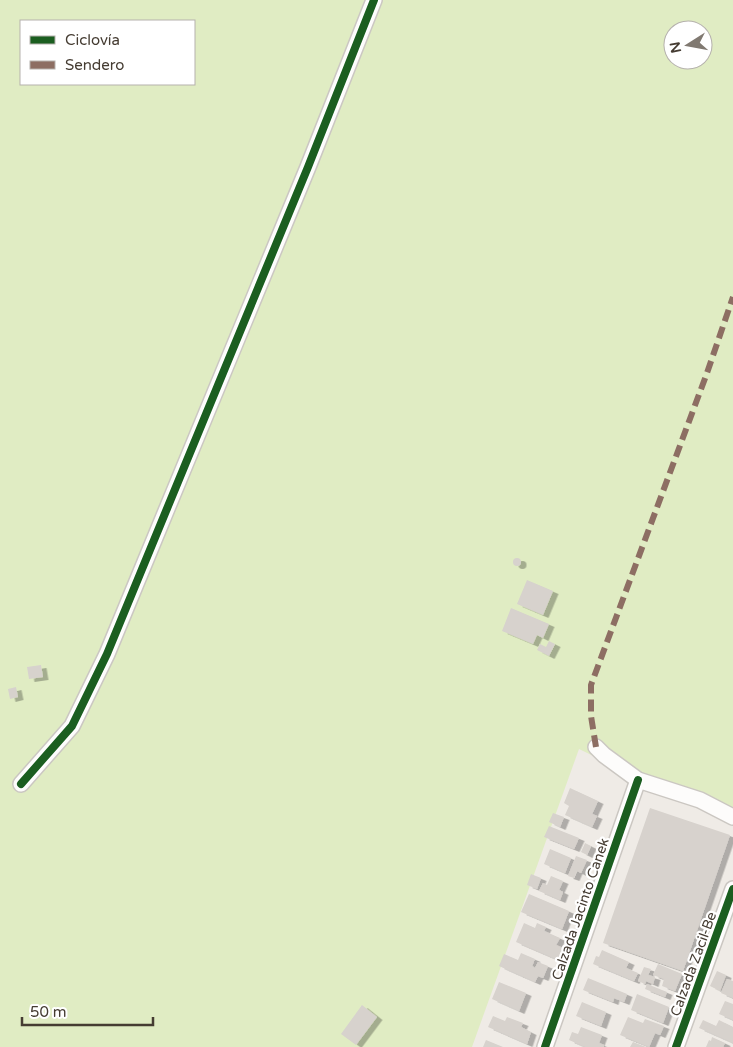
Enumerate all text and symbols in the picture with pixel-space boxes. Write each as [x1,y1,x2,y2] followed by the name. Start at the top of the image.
[20,20,195,85] legend
[663,20,713,70] north arrow
[65,31,120,49] text: Ciclovía
[666,40,685,55] text: N
[65,56,124,74] text: Sendero
[548,836,613,982] street label: Calzada Jacinto Canek
[667,910,720,1019] street label: Calzada Zacil-Be
[22,994,154,1026] scale bar
[30,1003,67,1021] text: 50 m

